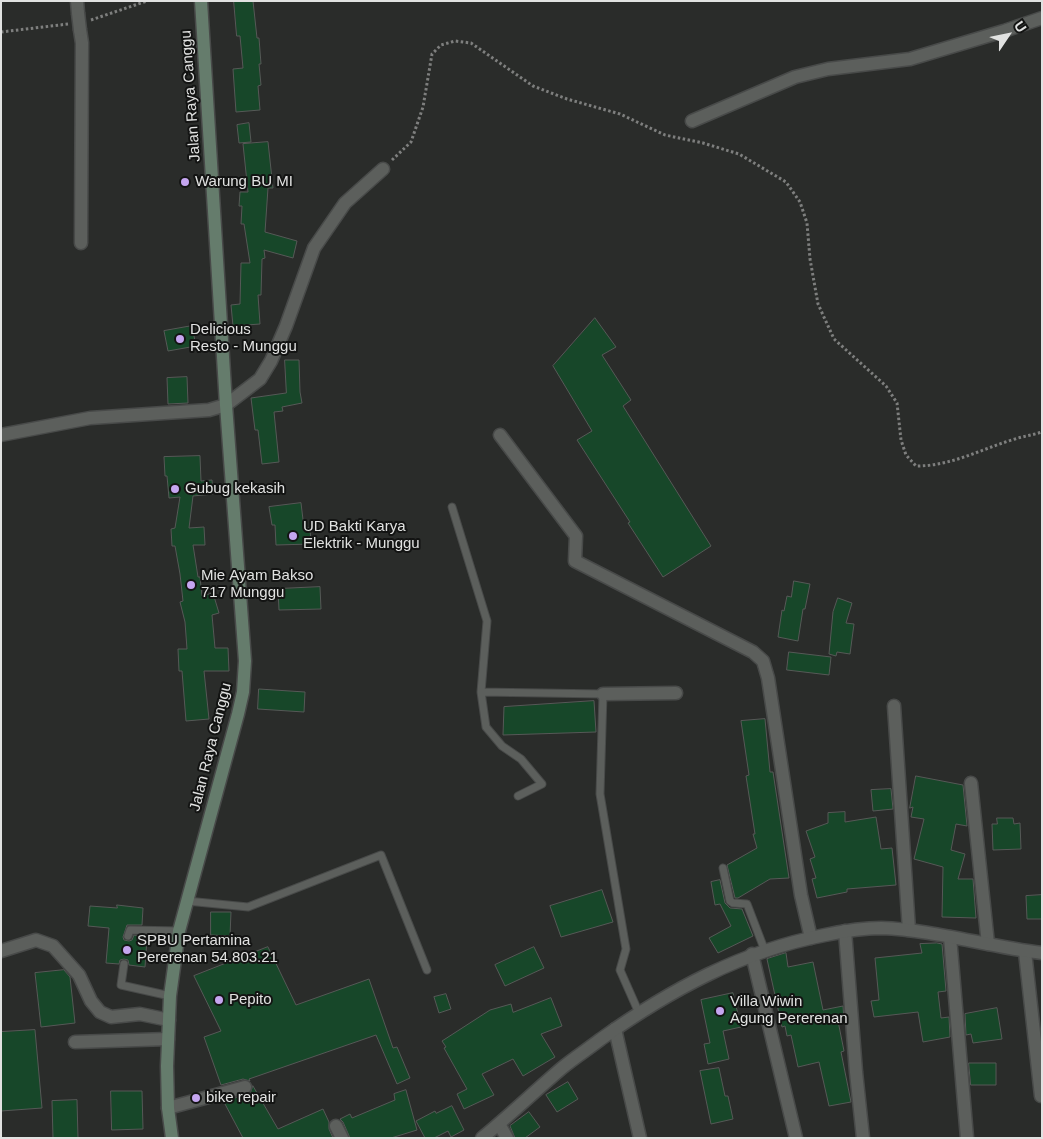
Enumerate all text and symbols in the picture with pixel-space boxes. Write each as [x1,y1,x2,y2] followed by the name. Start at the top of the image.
[983,10,1033,60] north arrow
[1011,18,1030,35] text: U
[177,30,205,162] street label: Jalan Raya Canggu
[195,173,293,191] place label: Warung BU MI
[179,176,191,188] marker: Warung BU MI
[190,321,297,356] place label: Delicious Resto - Munggu
[174,333,186,345] marker: Delicious Resto - Munggu
[185,480,285,498] place label: Gubug kekasih
[169,483,181,495] marker: Gubug kekasih
[303,518,420,553] place label: UD Bakti Karya Elektrik - Munggu
[287,530,299,542] marker: UD Bakti Karya Elektrik - Munggu
[201,567,313,602] place label: Mie Ayam Bakso 717 Munggu
[185,579,197,591] marker: Mie Ayam Bakso 717 Munggu
[186,681,236,813] street label: Jalan Raya Canggu
[137,932,278,967] place label: SPBU Pertamina Pererenan 54.803.21
[121,944,133,956] marker: SPBU Pertamina Pererenan 54.803.21
[229,991,272,1009] place label: Pepito
[730,993,848,1028] place label: Villa Wiwin Agung Pererenan
[213,994,225,1006] marker: Pepito
[714,1005,726,1017] marker: Villa Wiwin Agung Pererenan
[206,1089,276,1107] place label: bike repair
[190,1092,202,1104] marker: bike repair

